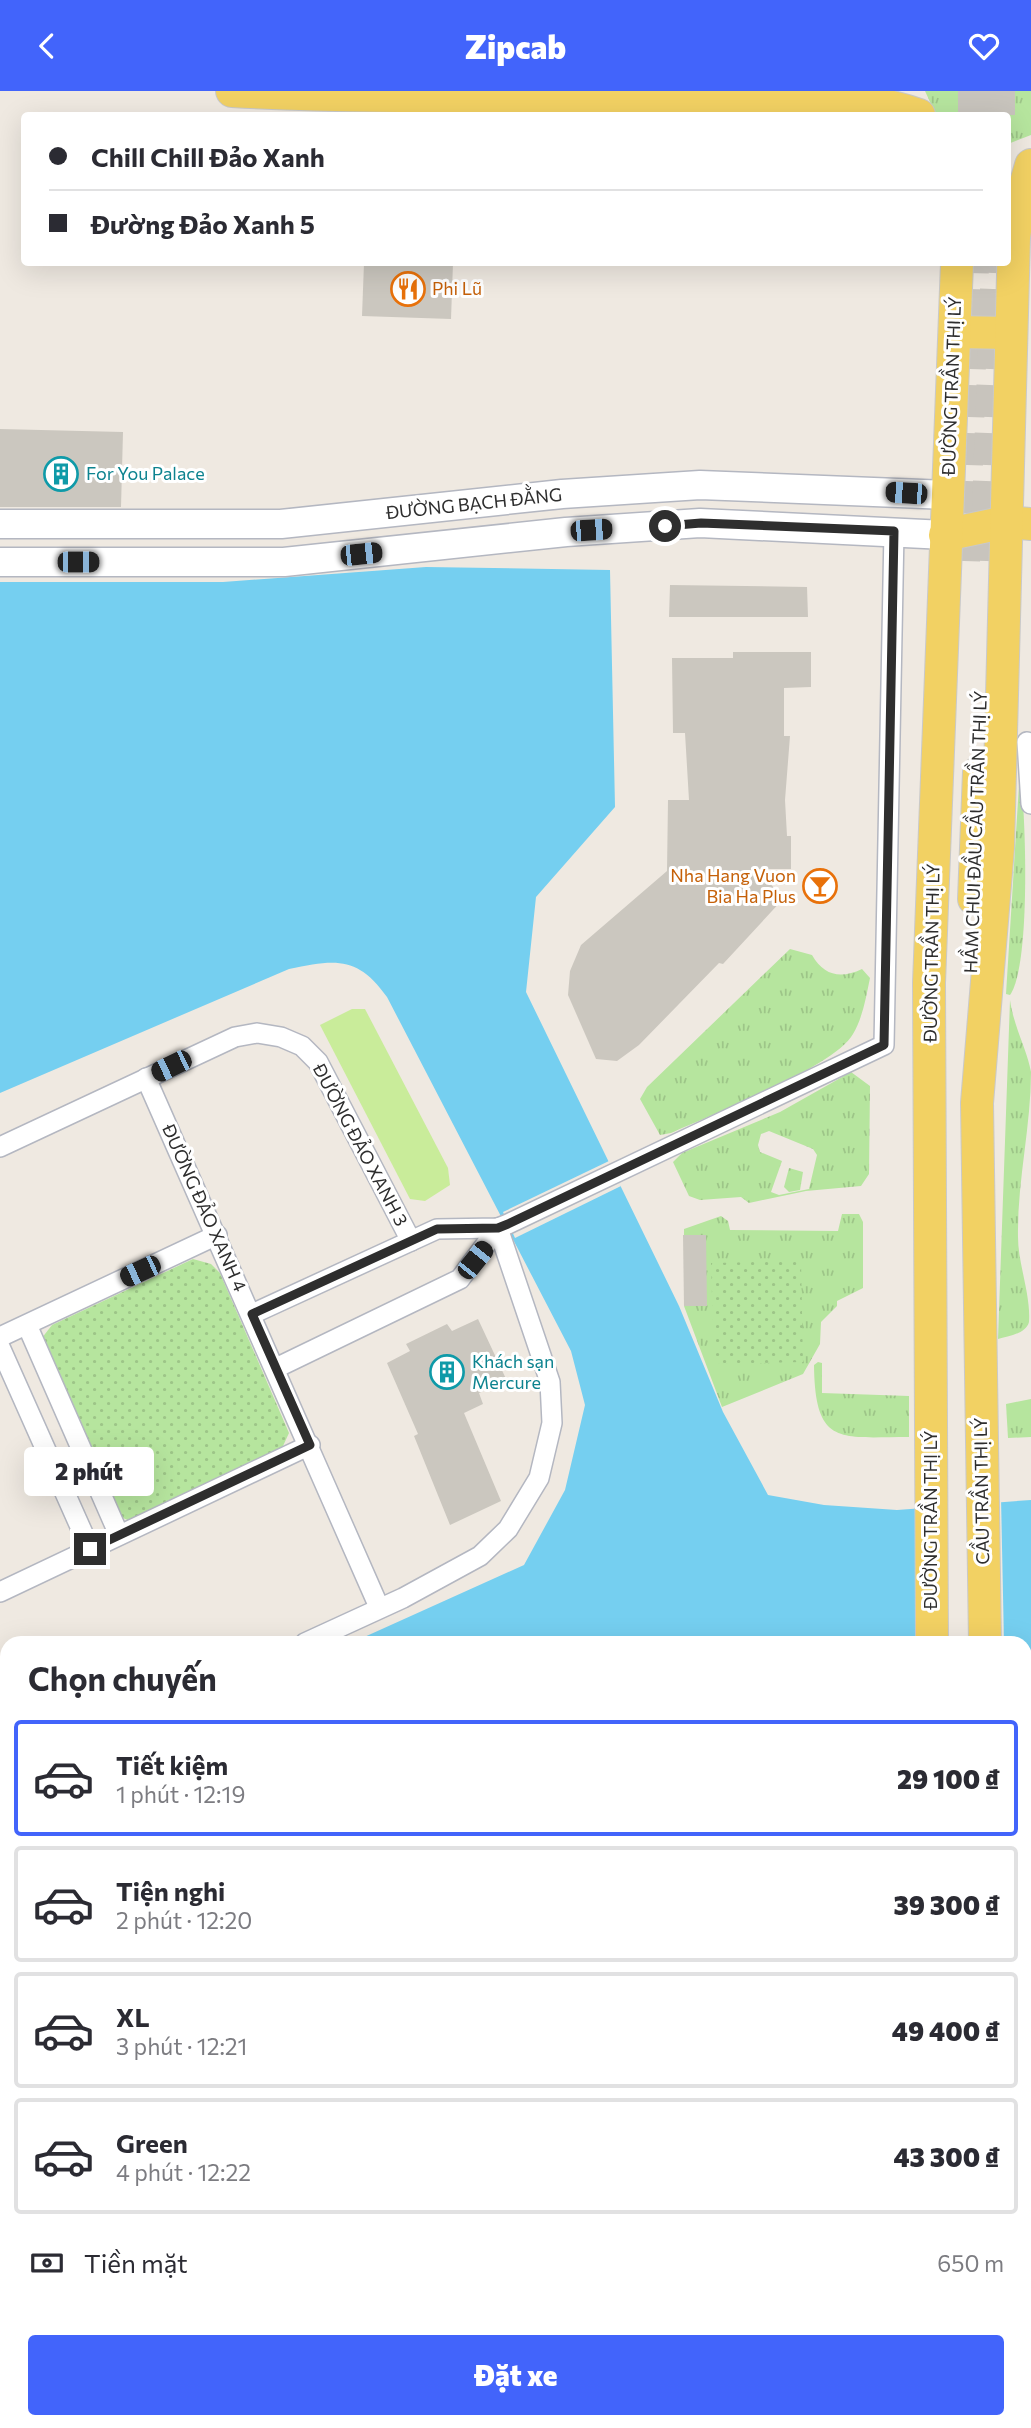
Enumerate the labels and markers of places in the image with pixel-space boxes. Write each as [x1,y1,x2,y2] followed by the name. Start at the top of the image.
[389,270,427,308] restaurant icon: Phi Lũ
[432,277,482,299] place label: Phi Lũ
[42,455,80,493] building icon: For You Palace
[86,462,205,484] place label: For You Palace
[670,864,796,907] place label: Nha Hang Vuon Bia Ha Plus
[801,867,839,905] bar icon: Nha Hang Vuon Bia Ha Plus
[472,1350,554,1393] place label: Khách sạn Mercure
[428,1353,466,1391] building icon: Khách sạn Mercure

